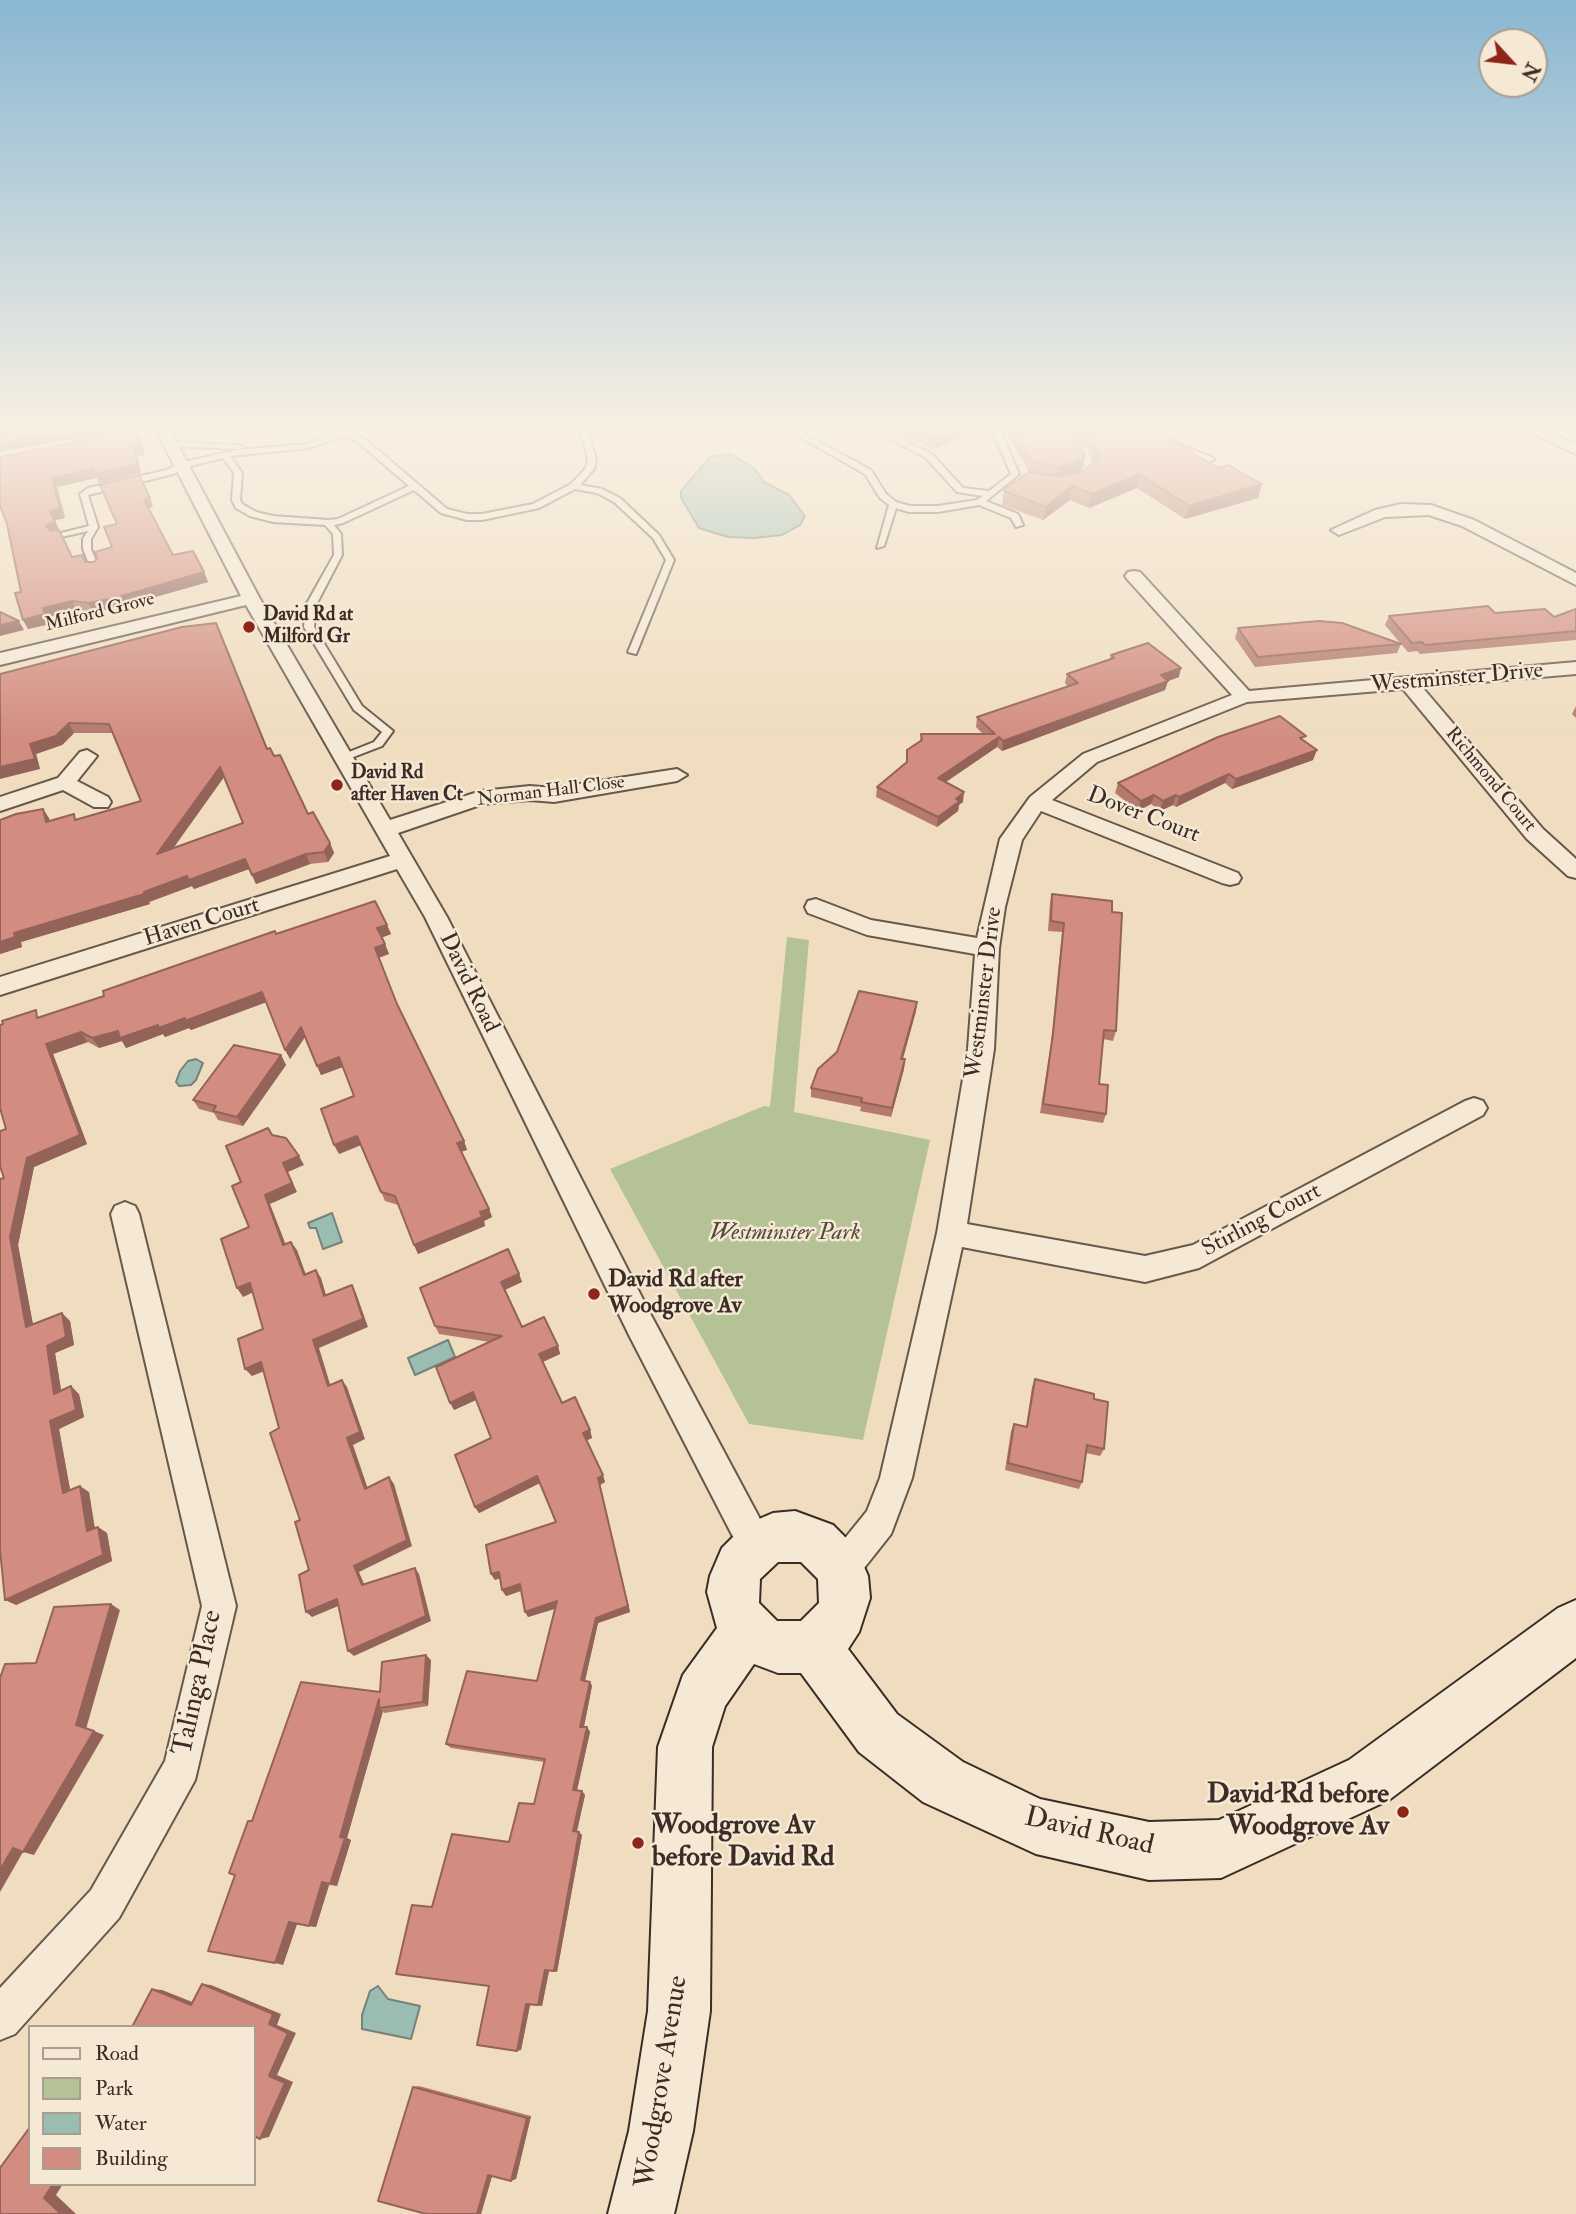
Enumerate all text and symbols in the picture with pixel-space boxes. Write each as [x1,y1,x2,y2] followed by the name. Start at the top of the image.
[1478,28,1548,98] north arrow
[1515,59,1544,85] text: N
[43,588,157,638] street label: Milford Grove
[263,605,353,649] place label: David Rd at Milford Gr
[241,619,257,635] marker: David Rd at Milford Gr
[1370,658,1544,700] street label: Westminster Drive
[1440,723,1540,837] street label: Richmond Court
[351,763,463,807] place label: David Rd after Haven Ct
[476,772,626,812] street label: Norman Hall Close
[329,777,345,793] marker: David Rd after Haven Ct
[1083,782,1203,850] street label: Dover Court
[141,892,263,954] street label: Haven Court
[961,905,1009,1081] street label: Westminster Drive
[432,928,504,1038] street label: David Road
[1198,1178,1326,1264] street label: Stirling Court
[709,1220,861,1248] park label: Westminster Park
[608,1267,743,1321] place label: David Rd after Woodgrove Av
[586,1286,602,1302] marker: David Rd after Woodgrove Av
[167,1607,231,1759] street label: Talinga Place
[1207,1779,1389,1845] place label: David Rd before Woodgrove Av
[1021,1802,1157,1864] street label: David Road
[1395,1804,1411,1820] marker: David Rd before Woodgrove Av
[652,1810,834,1876] place label: Woodgrove Av before David Rd
[630,1835,646,1851] marker: Woodgrove Av before David Rd
[630,1973,696,2191] street label: Woodgrove Avenue
[28,2025,256,2186] legend
[95,2040,139,2067] text: Road
[95,2075,133,2102] text: Park
[95,2110,147,2137] text: Water
[95,2145,168,2172] text: Building

